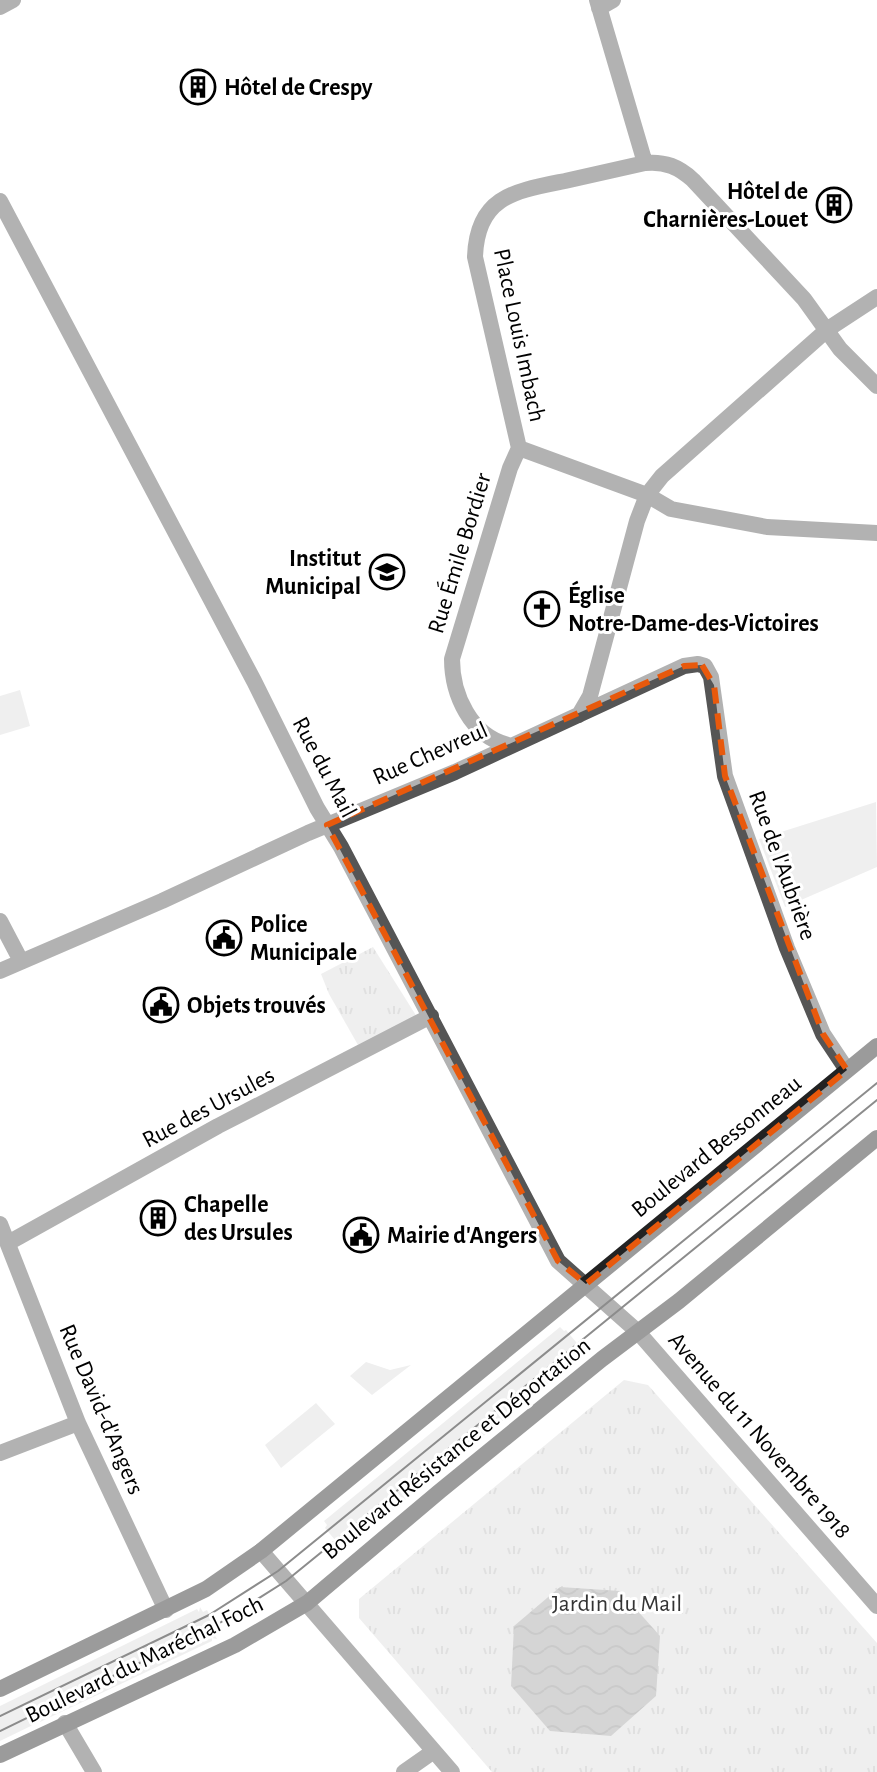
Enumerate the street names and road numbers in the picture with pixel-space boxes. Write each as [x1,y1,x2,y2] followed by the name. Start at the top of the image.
[489,246,549,424] street label: Place Louis Imbach
[422,469,496,636] street label: Rue Émile Bordier
[288,713,361,822] street label: Rue du Mail
[369,718,492,790] street label: Rue Chevreul
[744,787,820,943] street label: Rue de l'Aubrière
[139,1063,278,1153] street label: Rue des Ursules
[627,1071,806,1222] street label: Boulevard Bessonneau
[54,1321,148,1498] street label: Rue David-d'Angers
[663,1328,855,1543] street label: Avenue du 11 Novembre 1918
[318,1333,595,1564] street label: Boulevard Résistance et Déportation
[22,1592,267,1728] street label: Boulevard du Maréchal Foch

